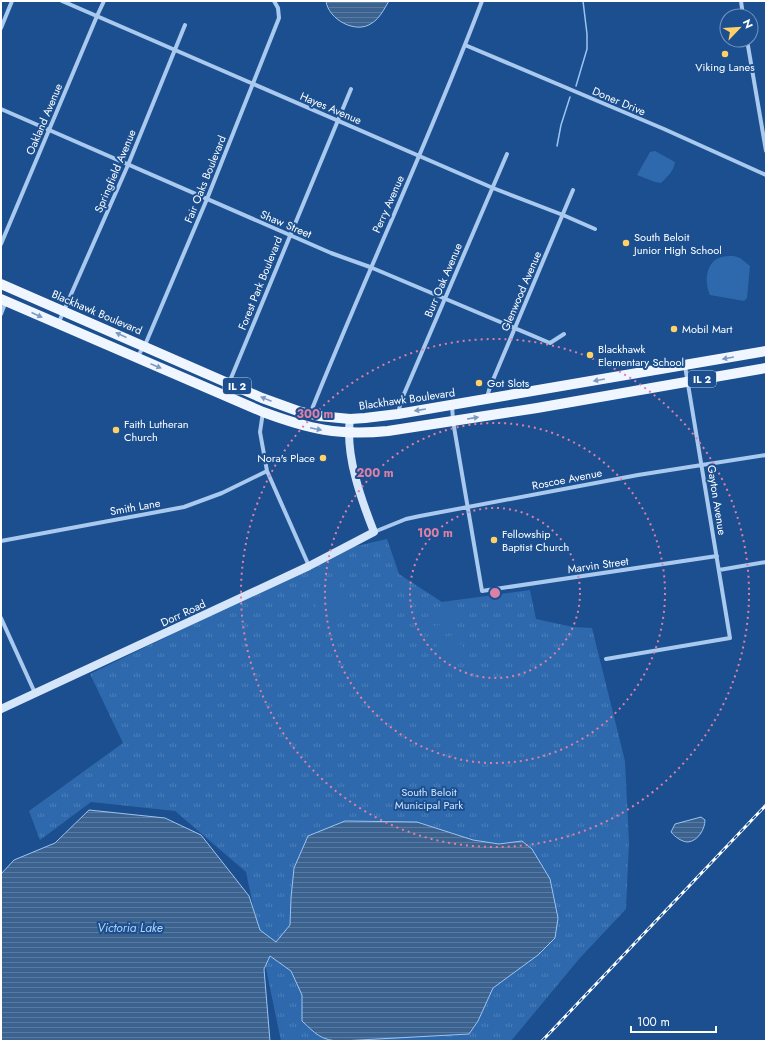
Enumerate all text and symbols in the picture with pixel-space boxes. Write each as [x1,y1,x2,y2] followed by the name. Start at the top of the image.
[719,8,759,48] north arrow
[739,16,757,31] text: N
[720,49,730,59] marker: Viking Lanes
[695,59,755,75] place label: Viking Lanes
[22,80,66,157] street label: Oakland Avenue
[590,83,648,120] street label: Doner Drive
[298,88,365,128] street label: Hayes Avenue
[90,127,140,215] street label: Springfield Avenue
[180,133,230,225] street label: Fair Oaks Boulevard
[368,172,408,235] street label: Perry Avenue
[258,206,314,242] street label: Shaw Street
[632,229,722,258] place label: South Beloit Junior High School
[234,234,286,332] street label: Forest Park Boulevard
[621,238,631,248] marker: South Beloit Junior High School
[420,240,466,320] street label: Burr Oak Avenue
[497,248,545,334] street label: Glenwood Avenue
[49,286,145,338] street label: Blackhawk Boulevard
[31,312,42,318] one-way arrow
[682,321,733,337] place label: Mobil Mart
[669,324,679,334] marker: Mobil Mart
[115,332,127,338] one-way arrow
[598,341,684,370] place label: Blackhawk Elementary School
[585,350,595,360] marker: Blackhawk Elementary School
[721,355,734,361] one-way arrow
[151,363,162,369] one-way arrow
[688,371,716,387] road number: IL 2
[487,375,530,391] place label: Got Slots
[593,377,606,383] one-way arrow
[223,378,251,394] road number: IL 2
[474,378,484,388] marker: Got Slots
[358,384,456,414] street label: Blackhawk Boulevard
[259,396,271,402] one-way arrow
[297,405,334,423] text: 300 m
[414,407,426,413] one-way arrow
[466,415,479,421] one-way arrow
[124,416,188,445] place label: Faith Lutheran Church
[111,425,121,435] marker: Faith Lutheran Church
[310,426,322,432] one-way arrow
[257,450,315,466] place label: Nora's Place
[318,453,328,463] marker: Nora's Place
[356,464,394,482] text: 200 m
[531,464,604,494] street label: Roscoe Avenue
[704,464,730,536] street label: Gayton Avenue
[109,495,162,519] street label: Smith Lane
[417,524,453,542] text: 100 m
[502,526,569,555] place label: Fellowship Baptist Church
[489,535,499,545] marker: Fellowship Baptist Church
[567,553,630,577] street label: Marvin Street
[488,586,502,600] centre of rings
[158,596,208,630] street label: Dorr Road
[395,784,463,813] park label: South Beloit Municipal Park
[97,919,163,937] water label: Victoria Lake
[631,1008,716,1034] scale bar
[637,1013,670,1031] text: 100 m

